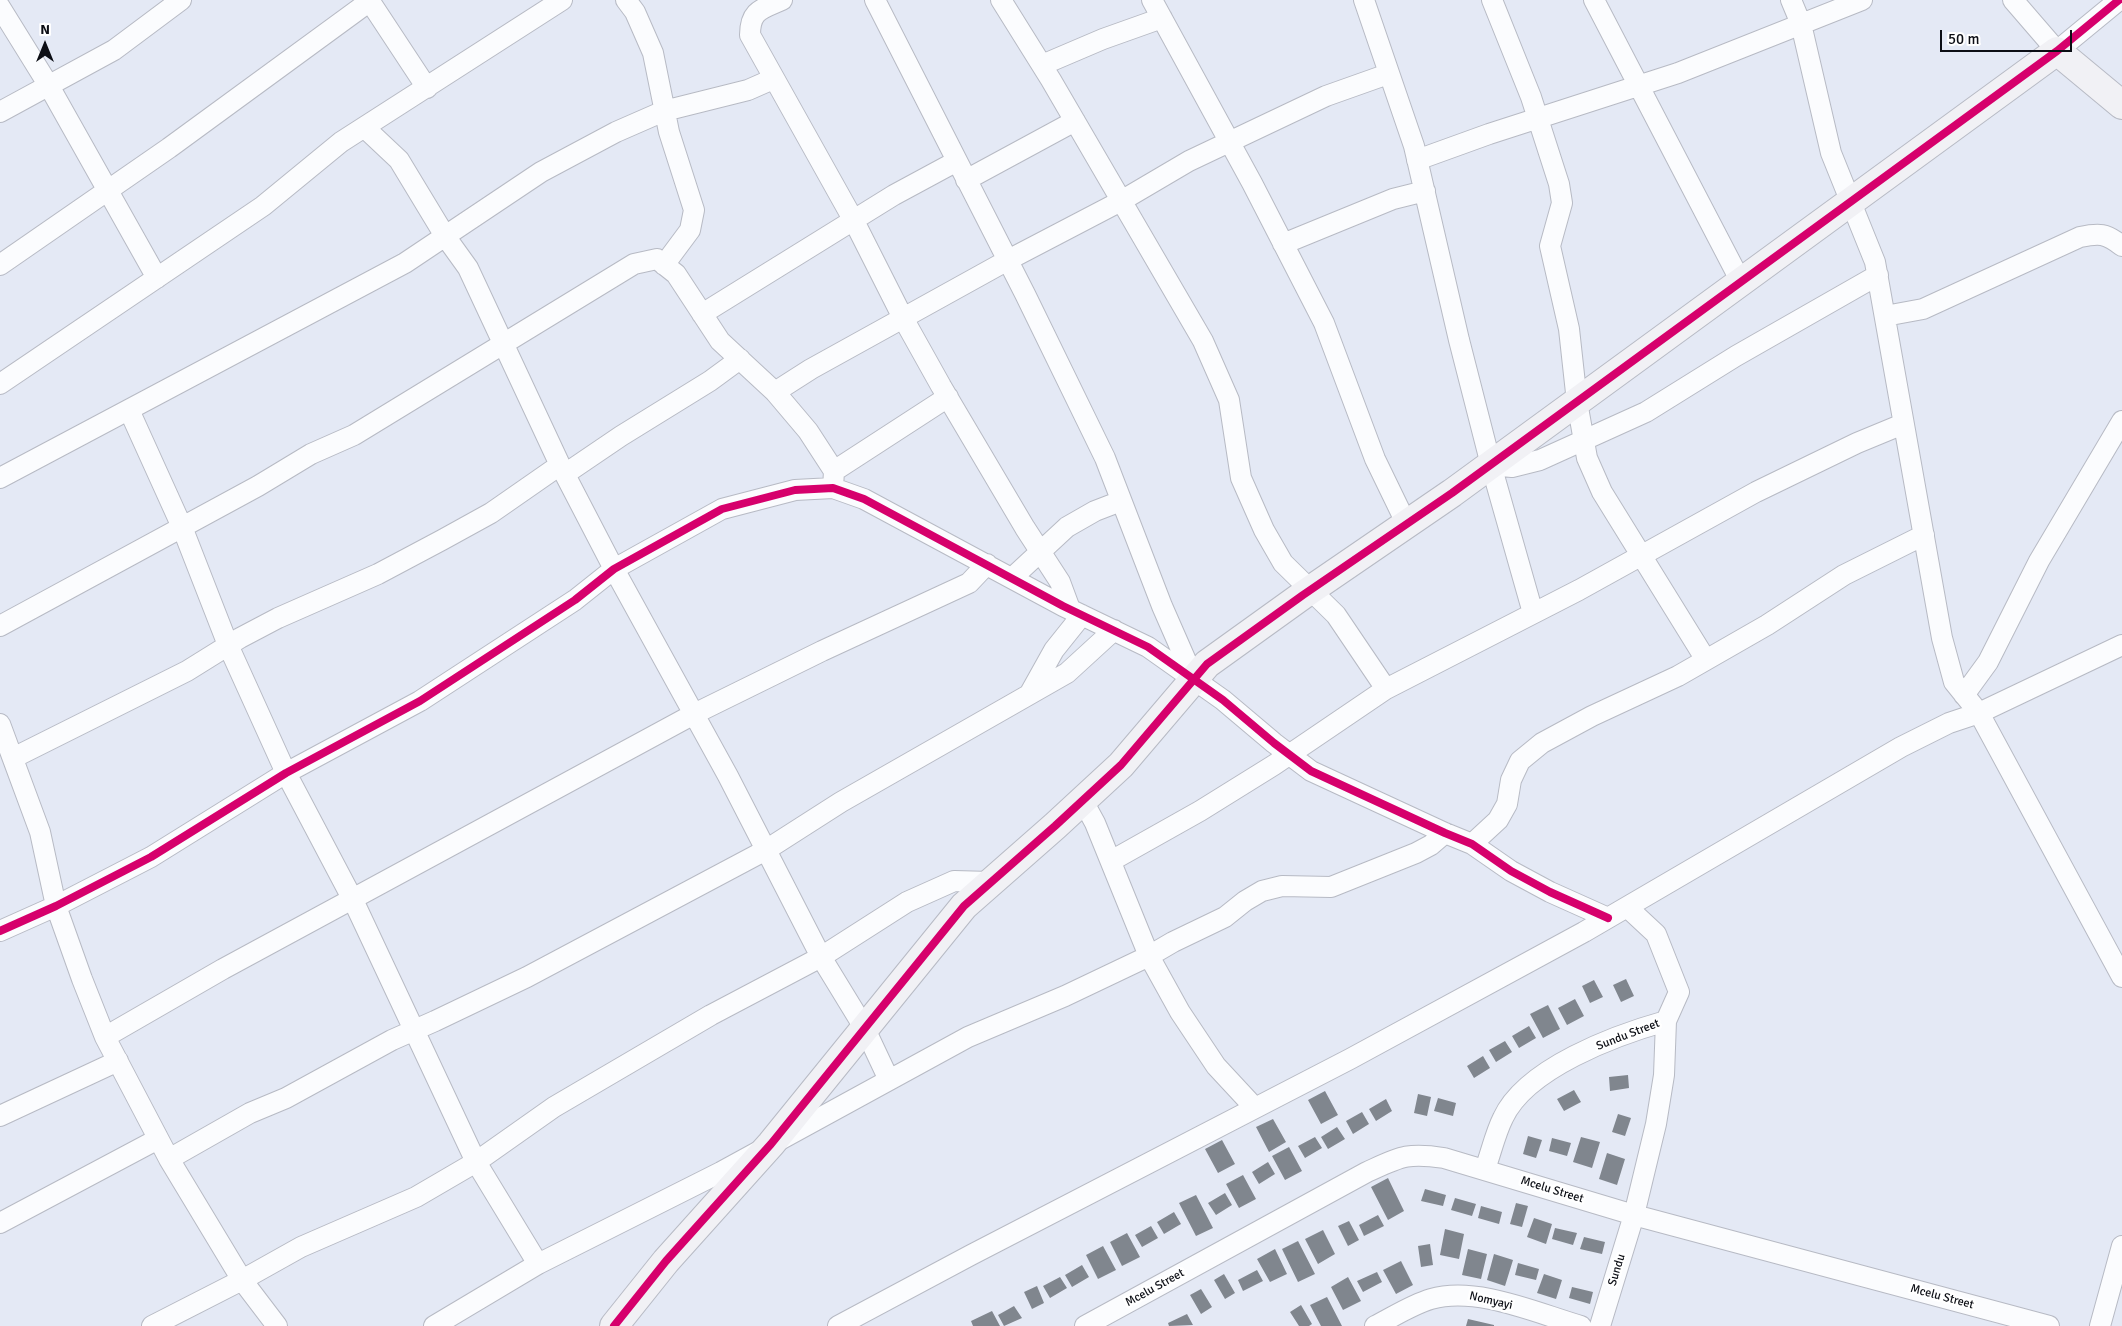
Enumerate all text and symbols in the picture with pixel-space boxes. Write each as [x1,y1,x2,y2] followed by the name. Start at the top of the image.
[20,20,70,70] north arrow
[1942,20,2074,52] scale bar
[40,21,50,38] text: N
[1948,30,1979,48] text: 50 m
[1594,1016,1662,1054] street label: Sundu Street
[1519,1174,1585,1206] street label: Mcelu Street
[1605,1252,1629,1288] street label: Sundu
[1123,1266,1187,1310] street label: Mcelu Street
[1909,1282,1975,1312] street label: Mcelu Street
[1468,1289,1514,1313] street label: Nomyayi

